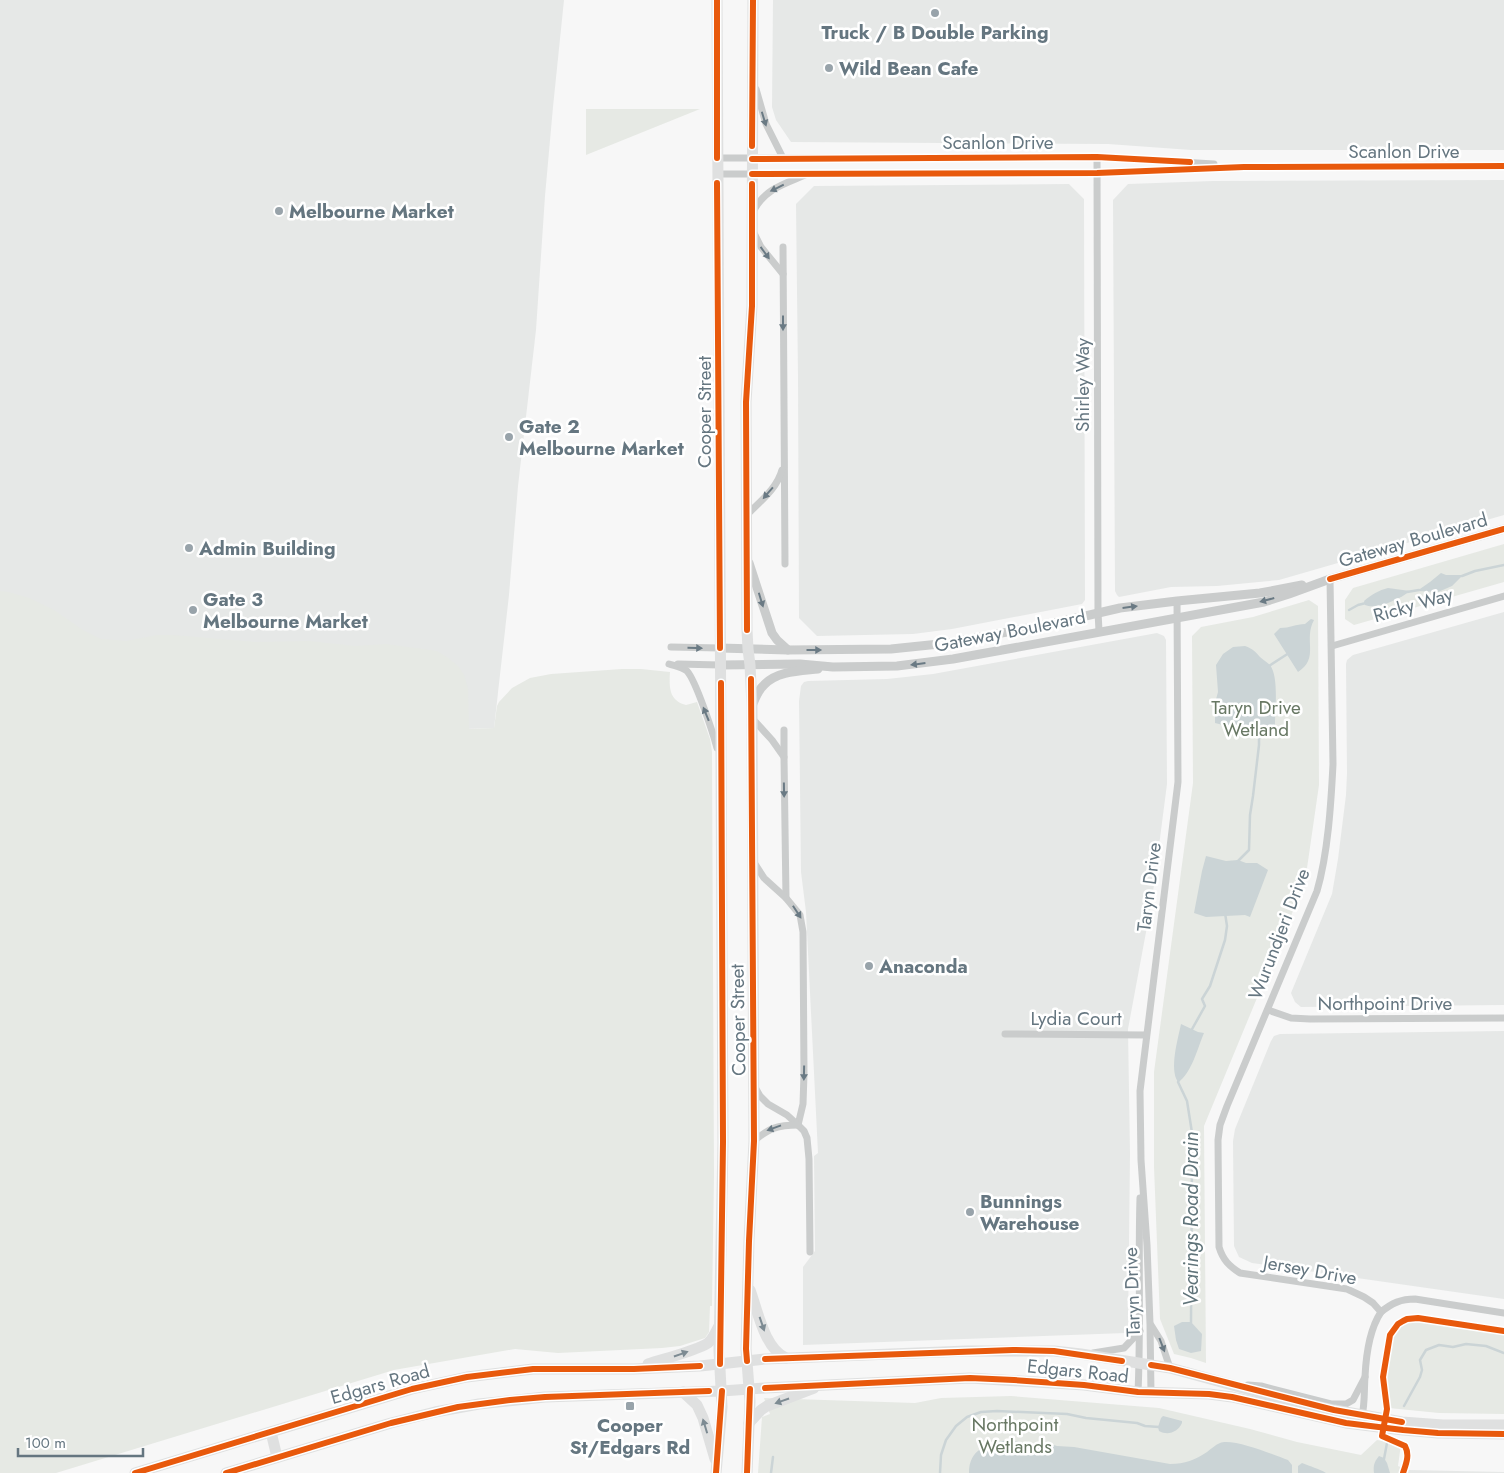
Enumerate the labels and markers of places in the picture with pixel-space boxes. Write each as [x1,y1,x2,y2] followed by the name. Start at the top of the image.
[929,7,941,19] marker: Truck / B Double Parking
[821,19,1049,46] place label: Truck / B Double Parking
[839,55,978,82] place label: Wild Bean Cafe
[823,62,835,74] marker: Wild Bean Cafe
[289,198,454,225] place label: Melbourne Market
[273,205,285,217] marker: Melbourne Market
[519,413,684,462] place label: Gate 2 Melbourne Market
[503,431,515,443] marker: Gate 2 Melbourne Market
[198,535,336,562] place label: Admin Building
[183,542,195,554] marker: Admin Building
[203,586,368,635] place label: Gate 3 Melbourne Market
[187,604,199,616] marker: Gate 3 Melbourne Market
[878,953,968,980] place label: Anaconda
[863,960,875,972] marker: Anaconda
[980,1188,1080,1237] place label: Bunnings Warehouse
[964,1206,976,1218] marker: Bunnings Warehouse
[624,1400,636,1412] marker: Cooper St/Edgars Rd
[570,1412,690,1461] place label: Cooper St/Edgars Rd

